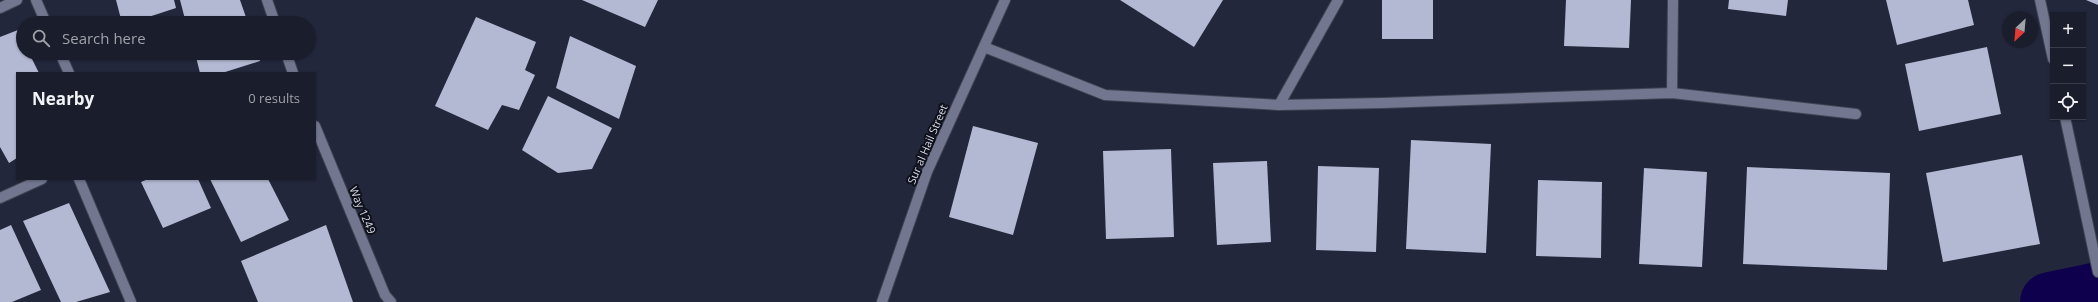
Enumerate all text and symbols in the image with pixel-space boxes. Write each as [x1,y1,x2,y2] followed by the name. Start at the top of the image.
[2002,12,2038,48] north arrow
[2050,12,2086,120] map controls
[2050,12,2086,48] button: +
[16,16,316,60] search box
[30,27,52,49] icon: search
[62,28,146,48] text: Search here
[2050,48,2086,84] button: −
[2050,84,2086,120] button: locate
[32,87,94,110] text: Nearby
[248,89,300,107] text: 0 results
[903,102,951,186] street label: Sur al Hail Street
[346,184,380,236] street label: Way 1249

